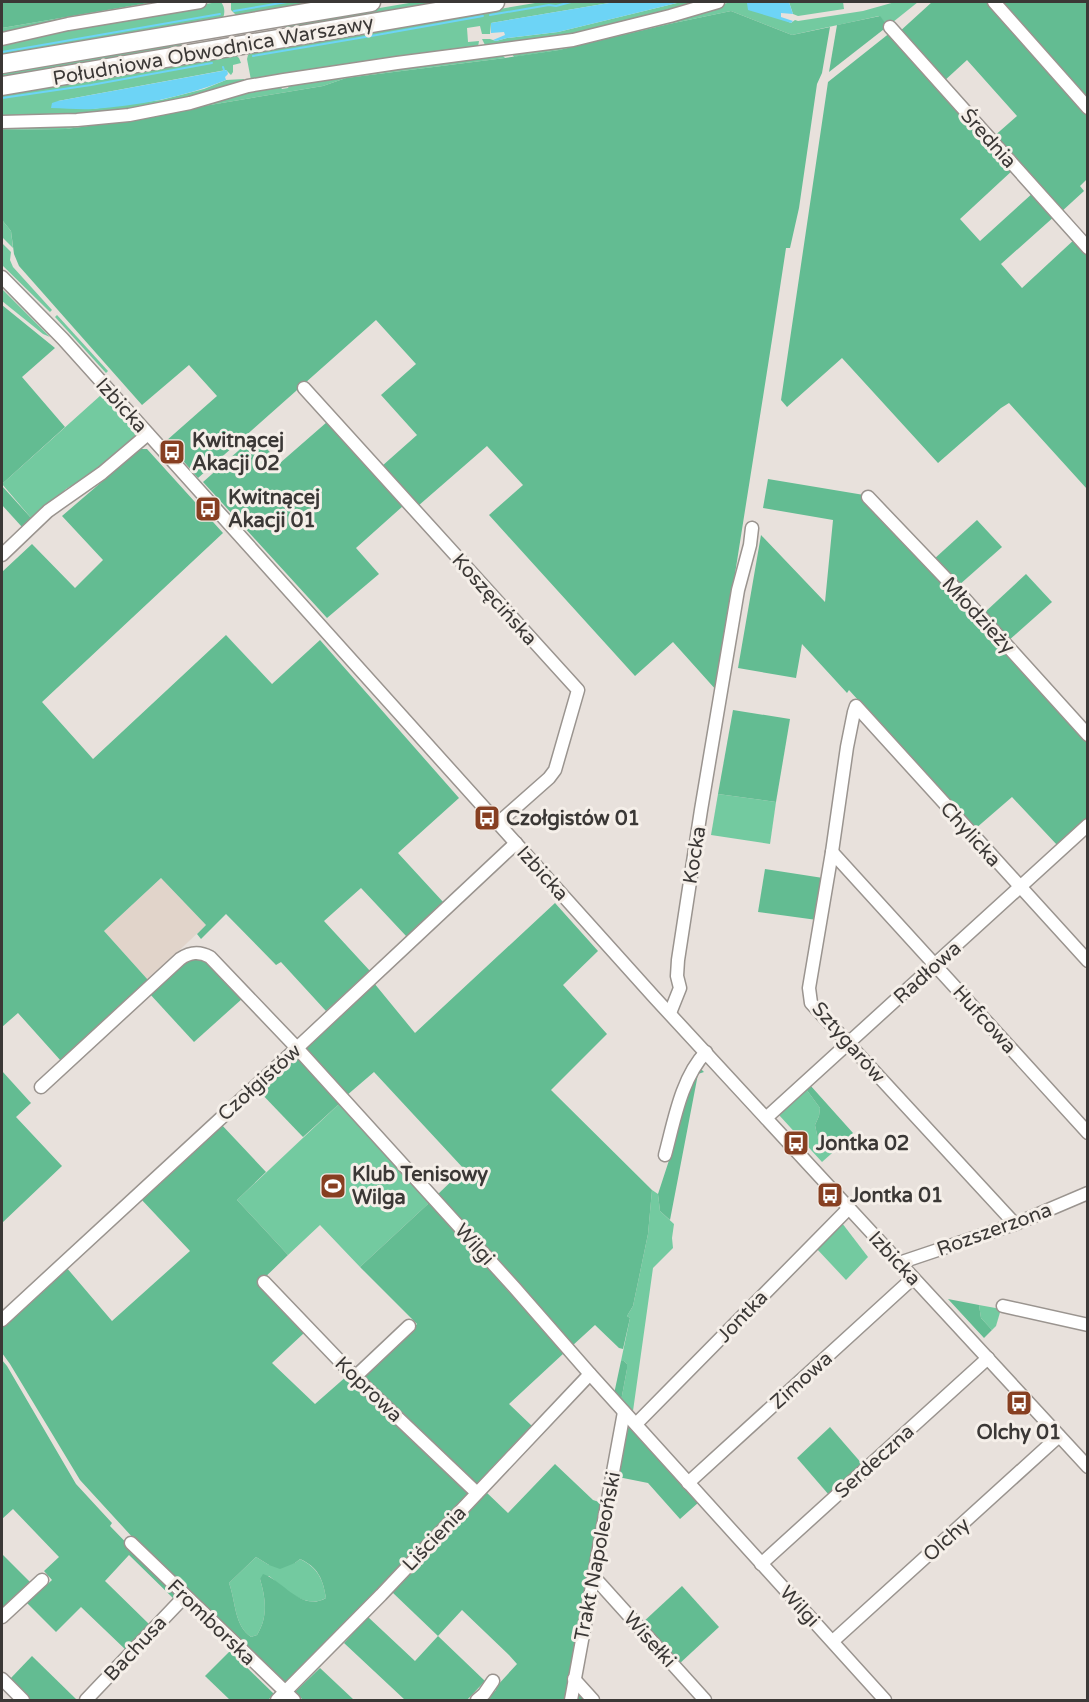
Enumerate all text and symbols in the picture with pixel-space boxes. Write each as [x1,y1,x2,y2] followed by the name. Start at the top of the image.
[51,11,376,91] street label: Południowa Obwodnica Warszawy
[955,103,1022,173] street label: Średnia
[90,373,152,438] street label: Izbicka
[192,429,284,476] place label: Kwitnącej Akacji 02
[157,437,187,467] bus stop icon: Kwitnącej Akacji 02
[228,486,320,533] place label: Kwitnącej Akacji 01
[193,494,223,524] bus stop icon: Kwitnącej Akacji 01
[447,549,542,651] street label: Koszęcińska
[937,572,1020,659] street label: Młodzieży
[935,797,1006,872] street label: Chylicka
[472,803,502,833] bus stop icon: Czołgistów 01
[506,807,640,831] place label: Czołgistów 01
[679,825,711,886] street label: Kocka
[511,841,573,906] street label: Izbicka
[889,936,966,1009] street label: Radłowa
[947,981,1021,1059] street label: Hufcowa
[807,997,890,1088] street label: Sztygarów
[213,1039,306,1126] street label: Czołgistów
[781,1128,811,1158] bus stop icon: Jontka 02
[815,1132,909,1156] place label: Jontka 02
[352,1163,488,1210] place label: Klub Tenisowy Wilga
[318,1171,348,1201] sports icon: Klub Tenisowy Wilga
[815,1180,845,1210] bus stop icon: Jontka 01
[849,1184,943,1208] place label: Jontka 01
[934,1198,1055,1262] street label: Rozszerzona
[449,1219,499,1270] street label: Wilgi
[863,1226,926,1291] street label: Izbicka
[712,1286,773,1348] street label: Jontka
[766,1347,838,1415] street label: Zimowa
[330,1352,407,1428] street label: Koprowa
[1004,1388,1034,1418] bus stop icon: Olchy 01
[830,1420,919,1504] street label: Serdeczna
[977,1421,1061,1445] place label: Olchy 01
[570,1470,626,1643] street label: Trakt Napoleoński
[398,1501,472,1576] street label: Liścienia
[918,1512,975,1567] street label: Olchy
[162,1575,260,1671] street label: Fromborska
[774,1581,824,1632] street label: Wilgi
[618,1607,681,1673] street label: Wisełki
[99,1611,172,1686] street label: Bachusa

